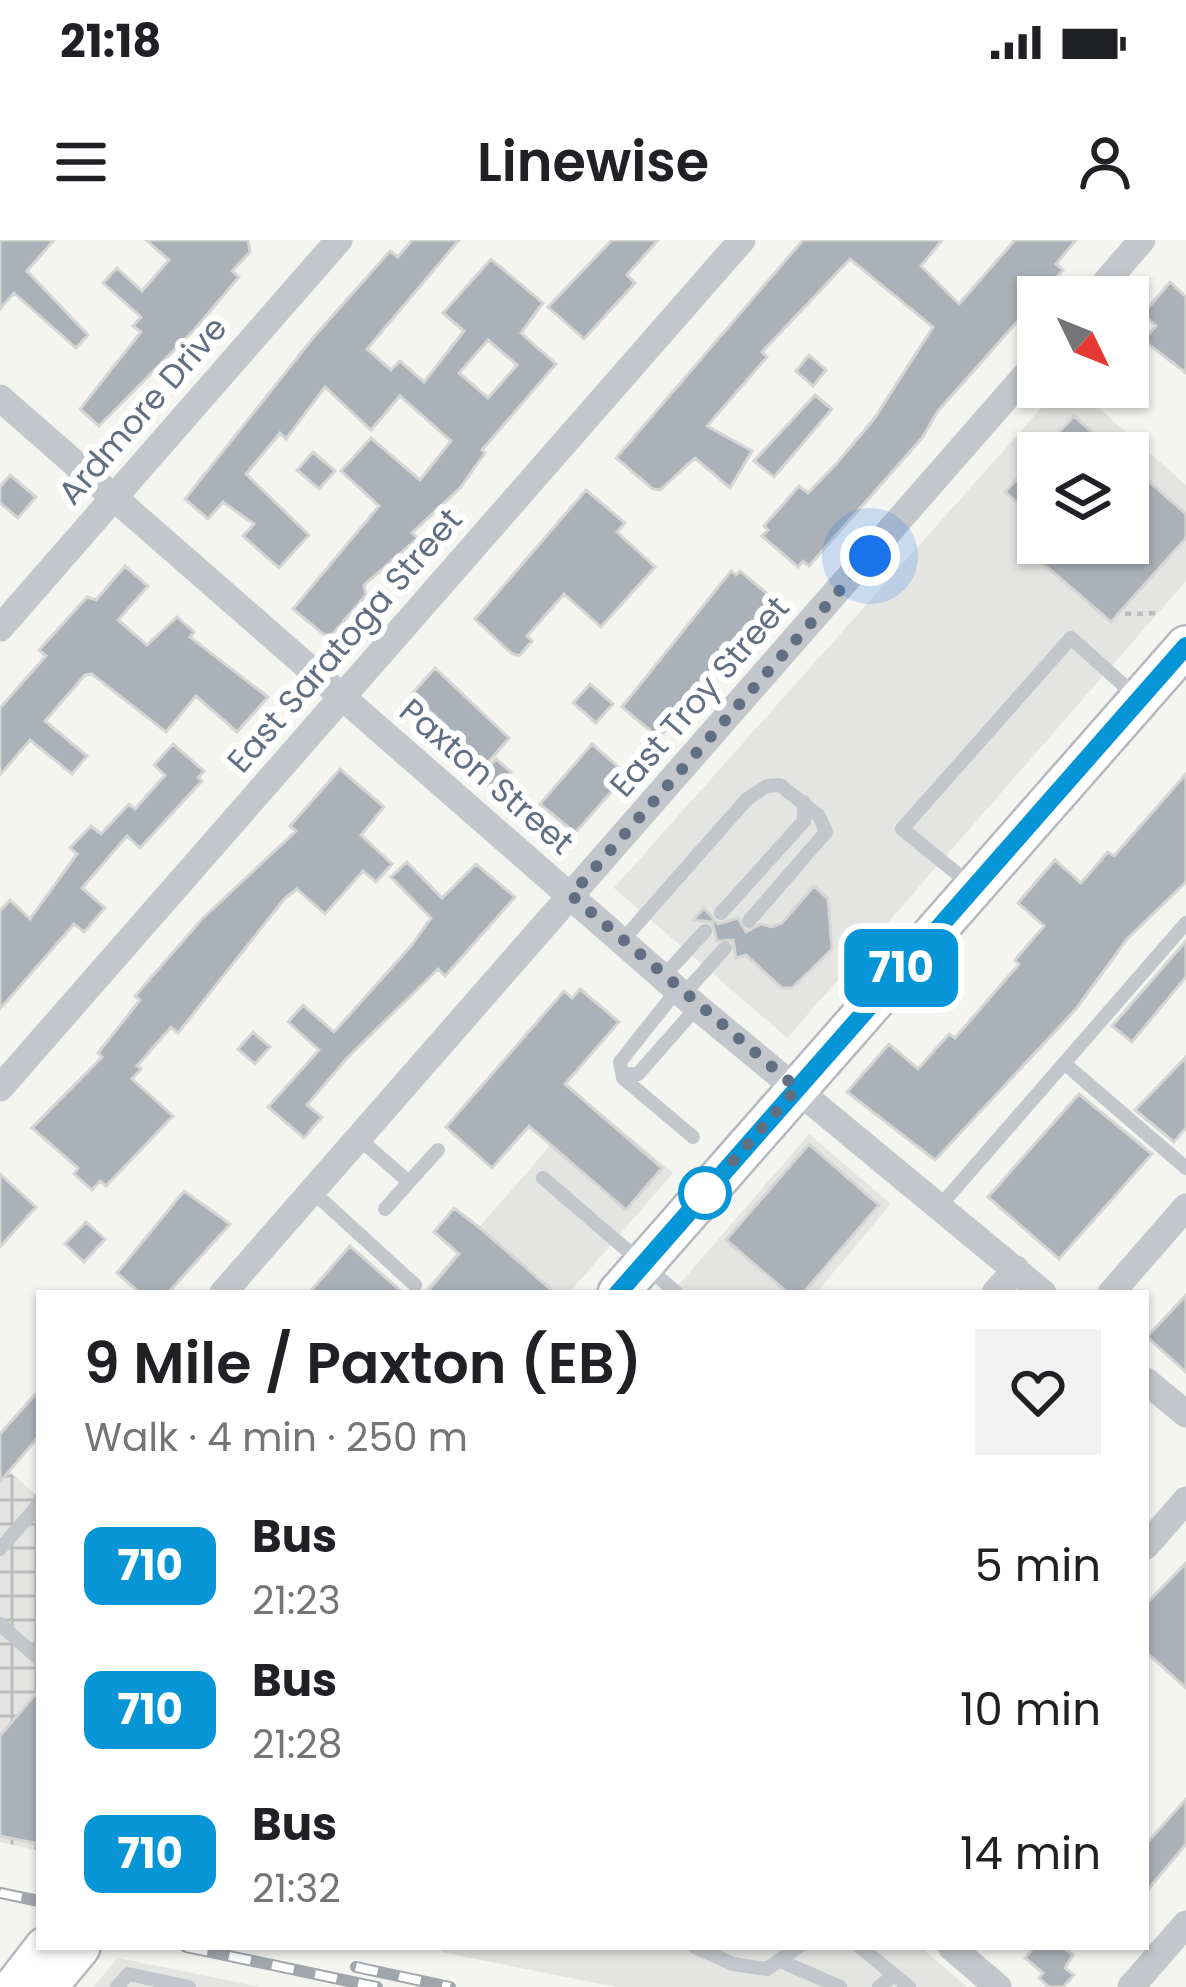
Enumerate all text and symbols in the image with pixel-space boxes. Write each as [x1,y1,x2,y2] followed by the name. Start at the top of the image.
[60,10,161,73] text: 21:18
[477,124,709,200] text: Linewise
[48,129,114,195] icon: menu
[1072,129,1138,195] icon: person
[1017,276,1149,408] north arrow
[1017,276,1149,564] map controls
[47,306,238,515] street label: Ardmore Drive
[1017,432,1149,564] button: layers
[216,498,473,783] street label: East Saratoga Street
[840,526,900,586] your location
[599,586,800,807] street label: East Troy Street
[389,687,584,865] street label: Paxton Street
[832,929,970,1007] line badge: 710
[868,938,934,997] text: 710
[680,1168,730,1218] unlabelled marker
[84,1323,642,1403] text: 9 Mile / Paxton (EB)
[975,1329,1101,1455] button: heart
[84,1410,468,1465] text: Walk · 4 min · 250 m
[252,1505,337,1568] text: Bus
[975,1534,1101,1597] text: 5 min
[117,1536,183,1595] text: 710
[252,1573,341,1628] text: 21:23
[252,1649,337,1712] text: Bus
[960,1678,1101,1741] text: 10 min
[117,1680,183,1739] text: 710
[252,1717,342,1772] text: 21:28
[252,1793,337,1856] text: Bus
[960,1822,1101,1885] text: 14 min
[117,1824,183,1883] text: 710
[252,1861,341,1916] text: 21:32

